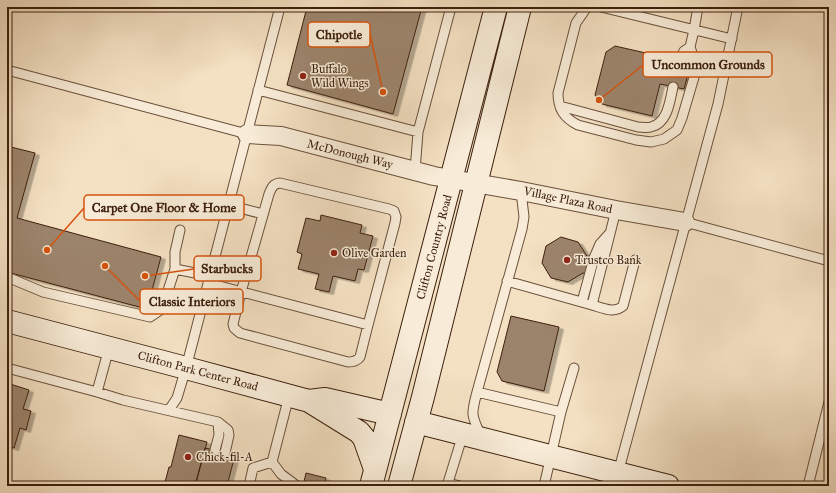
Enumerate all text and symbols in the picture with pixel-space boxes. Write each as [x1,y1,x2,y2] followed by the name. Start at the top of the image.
[308,22,370,47] callout: Chipotle
[316,27,363,43] text: Chipotle
[643,52,772,77] callout: Uncommon Grounds
[651,57,765,73] text: Uncommon Grounds
[311,62,369,91] place label: Buffalo Wild Wings
[298,71,308,81] marker: Buffalo Wild Wings
[305,137,395,173] street label: McDonough Way
[521,184,614,217] street label: Village Plaza Road
[413,193,455,301] street label: Clifton Country Road
[84,195,244,220] callout: Carpet One Floor & Home
[92,200,237,216] text: Carpet One Floor & Home
[342,246,407,260] place label: Olive Garden
[329,248,339,258] marker: Olive Garden
[575,253,642,267] place label: Trustco Bank
[562,255,572,265] marker: Trustco Bank
[194,256,261,281] callout: Starbucks
[201,261,253,277] text: Starbucks
[140,289,243,314] callout: Classic Interiors
[149,294,235,310] text: Classic Interiors
[136,348,260,394] street label: Clifton Park Center Road
[196,450,253,464] place label: Chick-fil-A
[183,452,193,462] marker: Chick-fil-A

